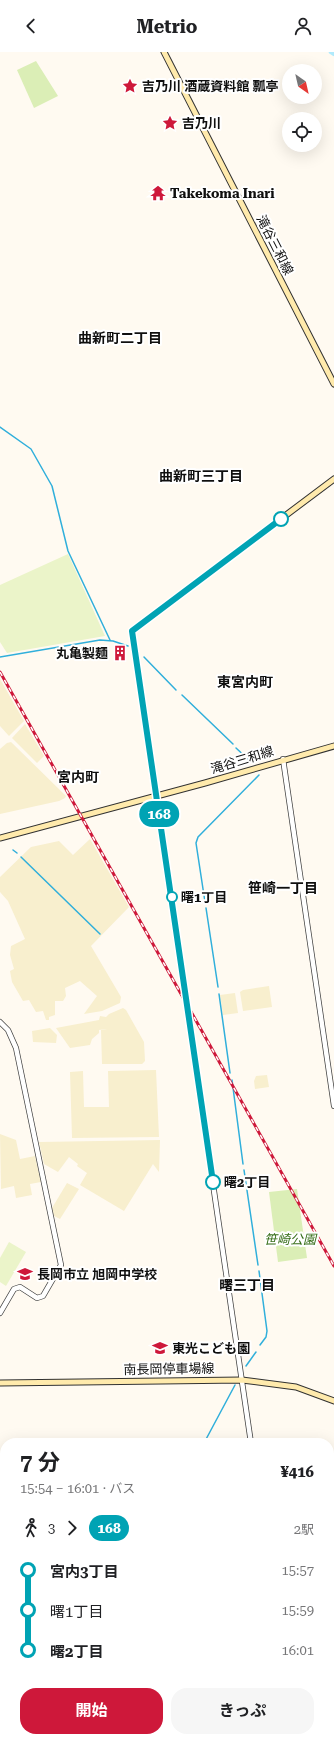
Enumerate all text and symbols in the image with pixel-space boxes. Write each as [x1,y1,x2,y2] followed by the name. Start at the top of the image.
[20,15,42,37] icon: back
[292,15,314,37] icon: person
[137,16,197,37] text: Metrio
[282,64,322,104] north arrow
[282,64,322,152] map controls
[121,77,139,95] place icon: 吉乃川 酒蔵資料館 瓢亭
[142,79,279,94] place label: 吉乃川 酒蔵資料館 瓢亭
[282,112,322,152] button: locate
[161,114,179,132] place icon: 吉乃川
[182,116,221,131] place label: 吉乃川
[149,184,167,202] temple icon: Takekoma Inari
[170,186,275,201] place label: Takekoma Inari
[254,213,296,277] street label: 滝谷三和線
[78,330,162,346] district label: 曲新町二丁目
[159,468,243,484] district label: 曲新町三丁目
[273,511,289,527] unlabelled marker
[111,644,129,662] building icon: 丸亀製麺
[56,646,108,661] place label: 丸亀製麺
[217,674,273,690] district label: 東宮内町
[209,743,275,777] street label: 滝谷三和線
[57,769,99,785] district label: 宮内町
[136,801,182,827] line badge: 168
[147,806,171,822] text: 168
[248,880,318,896] district label: 笹崎一丁目
[181,890,227,905] place label: 曙1丁目
[166,891,178,903] marker: 曙1丁目
[205,1174,221,1190] marker: 曙2丁目
[224,1175,270,1190] place label: 曙2丁目
[264,1232,318,1247] park label: 笹崎公園
[16,1265,34,1283] school or university icon: 長岡市立 旭岡中学校
[37,1267,157,1282] place label: 長岡市立 旭岡中学校
[219,1277,275,1293] district label: 曙三丁目
[151,1339,169,1357] school or university icon: 東光こども園
[172,1341,250,1356] place label: 東光こども園
[123,1361,215,1377] street label: 南長岡停車場線
[20,1450,60,1475] text: 7 分
[280,1463,314,1481] text: ¥416
[20,1481,135,1496] text: 15:54 – 16:01 · バス
[20,1517,42,1539] icon: walk
[61,1517,83,1539] icon: forward
[97,1520,121,1536] text: 168
[48,1521,55,1536] text: 3
[294,1522,314,1537] text: 2駅
[50,1563,118,1581] text: 宮内3丁目
[282,1563,314,1578] text: 15:57
[50,1603,103,1621] text: 曙1丁目
[282,1603,314,1618] text: 15:59
[50,1643,103,1661] text: 曙2丁目
[282,1643,314,1658] text: 16:01
[20,1688,163,1734] button: 開始
[171,1688,314,1734] button: きっぷ

